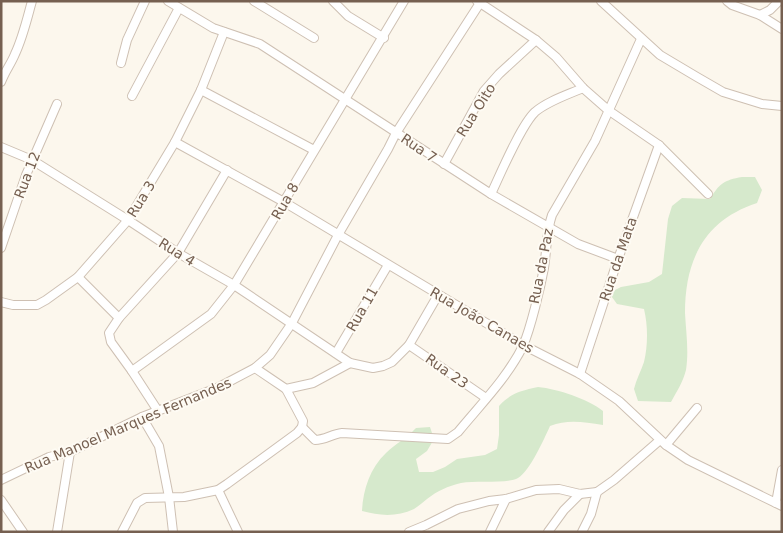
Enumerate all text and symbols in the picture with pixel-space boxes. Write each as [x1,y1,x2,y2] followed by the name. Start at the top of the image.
[453,80,499,140] street label: Rua Oito
[398,130,440,166] street label: Rua 7
[11,149,43,201] street label: Rua 12
[124,178,158,220] street label: Rua 3
[268,180,302,222] street label: Rua 8
[596,215,640,303] street label: Rua da Mata
[526,227,556,305] street label: Rua da Paz
[156,235,198,269] street label: Rua 4
[343,284,381,334] street label: Rua 11
[427,284,537,356] street label: Rua João Canaes
[422,350,472,392] street label: Rua 23
[22,374,234,476] street label: Rua Manoel Marques Fernandes

